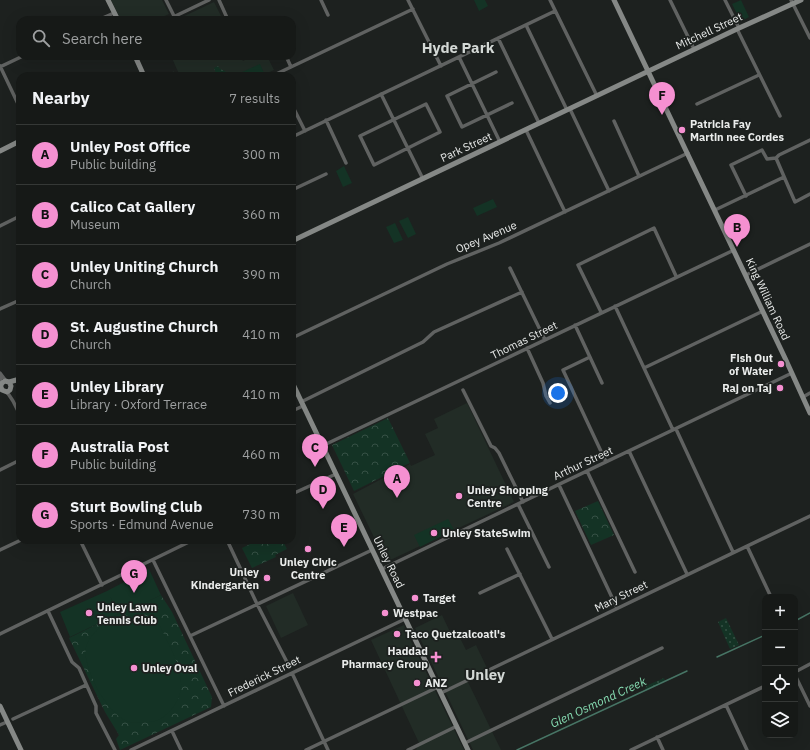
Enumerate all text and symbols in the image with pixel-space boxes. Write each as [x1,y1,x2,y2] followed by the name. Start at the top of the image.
[673,9,745,53] street label: Mitchell Street
[16,16,296,60] search box
[30,27,52,49] icon: search
[62,29,142,48] text: Search here
[422,38,495,57] district label: Hyde Park
[649,82,675,115] pin: F
[32,87,90,109] text: Nearby
[229,90,280,107] text: 7 results
[690,117,784,144] place label: Patricia Fay Martin nee Cordes
[677,125,687,135] marker: Patricia Fay Martin nee Cordes
[438,129,494,165] street label: Park Street
[70,137,191,156] text: Unley Post Office
[41,146,49,163] text: A
[242,146,280,163] text: 300 m
[70,156,156,173] text: Public building
[70,197,195,216] text: Calico Cat Gallery
[41,206,49,223] text: B
[242,206,280,223] text: 360 m
[724,214,750,247] pin: B
[70,216,120,233] text: Museum
[453,218,519,256] street label: Opey Avenue
[743,256,793,342] street label: King William Road
[70,257,219,276] text: Unley Uniting Church
[41,266,49,283] text: C
[242,266,280,283] text: 390 m
[70,276,111,293] text: Church
[70,317,218,336] text: St. Augustine Church
[488,318,560,362] street label: Thomas Street
[40,326,50,343] text: D
[242,326,280,343] text: 410 m
[70,336,111,353] text: Church
[729,351,774,378] place label: Fish Out of Water
[776,359,786,369] marker: Fish Out of Water
[70,377,164,396] text: Unley Library
[722,381,772,395] place label: Raj on Taj
[548,383,568,403] your location
[775,383,785,393] marker: Raj on Taj
[41,386,49,403] text: E
[242,386,280,403] text: 410 m
[70,396,207,413] text: Library · Oxford Terrace
[302,434,328,467] pin: C
[70,437,169,456] text: Australia Post
[551,443,615,483] street label: Arthur Street
[41,446,49,463] text: F
[242,446,280,463] text: 460 m
[70,456,156,473] text: Public building
[384,465,410,498] pin: A
[310,476,336,509] pin: D
[467,483,549,510] place label: Unley Shopping Centre
[454,491,464,501] marker: Unley Shopping Centre
[70,497,202,516] text: Sturt Bowling Club
[40,506,50,523] text: G
[242,506,280,523] text: 730 m
[331,514,357,547] pin: E
[70,516,214,533] text: Sports · Edmund Avenue
[442,526,531,540] place label: Unley StateSwim
[429,528,439,538] marker: Unley StateSwim
[370,534,408,590] street label: Unley Road
[303,544,313,554] marker: Unley Civic Centre
[279,555,337,582] place label: Unley Civic Centre
[121,560,147,593] pin: G
[191,565,259,592] place label: Unley Kindergarten
[262,573,272,583] marker: Unley Kindergarten
[592,577,650,615] street label: Mary Street
[423,591,456,605] place label: Target
[410,593,420,603] marker: Target
[762,594,798,738] map controls
[762,594,798,630] button: +
[97,600,157,627] place label: Unley Lawn Tennis Club
[393,606,438,620] place label: Westpac
[84,608,94,618] marker: Unley Lawn Tennis Club
[380,608,390,618] marker: Westpac
[405,627,506,641] place label: Taco Quetzalcoatl's
[392,629,402,639] marker: Taco Quetzalcoatl's
[762,630,798,666] button: −
[342,644,428,671] place label: Haddad Pharmacy Group
[225,652,303,700] street label: Frederick Street
[431,652,441,662] marker: Haddad Pharmacy Group
[142,661,198,675] place label: Unley Oval
[129,663,139,673] marker: Unley Oval
[465,665,505,684] district label: Unley
[762,666,798,702] button: locate
[548,673,649,731] water label: Glen Osmond Creek
[425,676,447,690] place label: ANZ
[412,678,422,688] marker: ANZ
[762,702,798,738] button: layers

